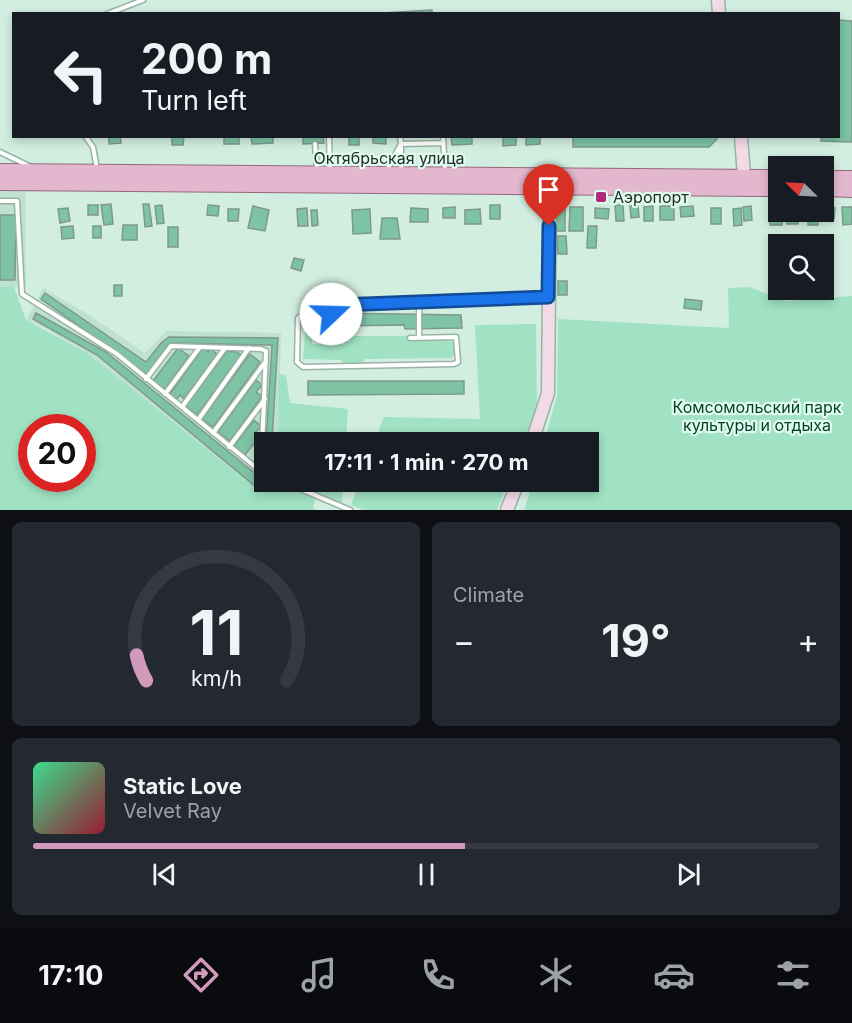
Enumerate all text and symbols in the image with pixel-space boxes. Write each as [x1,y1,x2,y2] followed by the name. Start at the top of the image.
[141,33,272,84] text: 200 m
[42,36,120,114] icon: left
[141,84,247,117] text: Turn left
[313,148,465,168] street label: Октябрьская улица
[768,156,834,222] north arrow
[768,156,834,300] map controls
[523,164,574,226] pin
[532,173,565,206] icon: arrive
[613,187,689,207] place label: Аэропорт
[594,190,608,204] marker: Аэропорт
[768,234,834,300] button: search
[299,282,363,346] position arrow
[673,397,842,435] park label: Комсомольский парк культуры и отдыха
[18,414,96,492] speed limit sign: 20
[324,449,529,475] text: 17:11 · 1 min · 270 m
[453,583,524,607] text: Climate
[189,595,243,670] text: 11
[601,613,671,668] text: 19°
[453,621,475,661] text: −
[797,621,819,661] text: +
[191,665,241,691] text: km/h
[123,773,242,799] text: Static Love
[123,799,222,823] text: Velvet Ray
[148,858,181,891] icon: previous
[410,858,443,891] icon: pause
[672,858,705,891] icon: next
[180,954,222,996] icon: directions
[298,954,340,996] icon: music
[417,954,459,996] icon: phone
[535,954,577,996] icon: climate
[653,954,695,996] icon: car
[772,954,814,996] icon: filters
[38,959,104,992] text: 17:10

